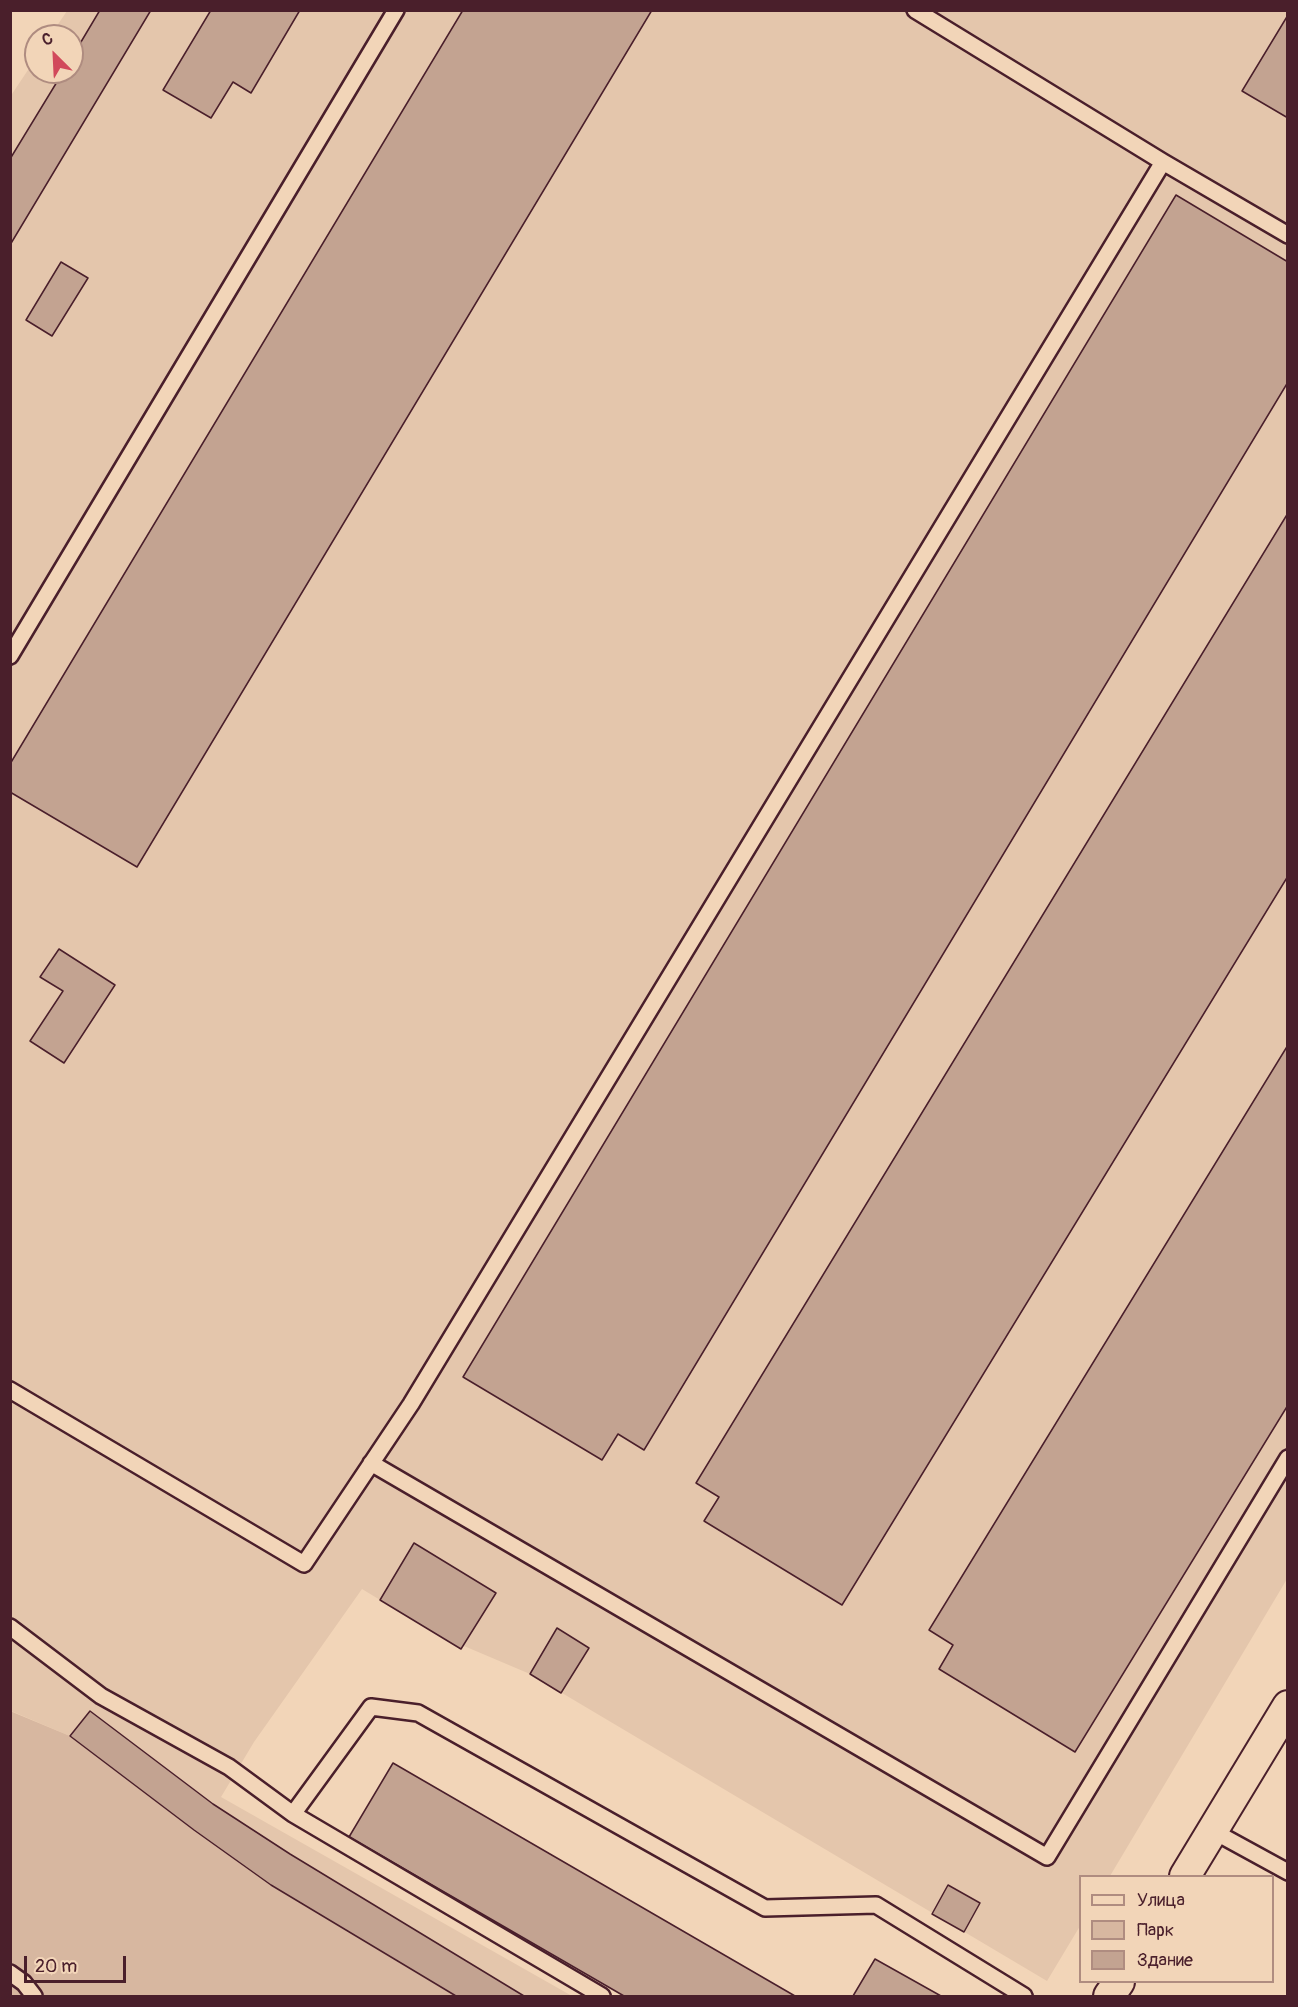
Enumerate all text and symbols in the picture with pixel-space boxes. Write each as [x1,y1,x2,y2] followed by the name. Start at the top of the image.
[24,24,84,84] north arrow
[39,28,56,51] text: С
[1079,1875,1274,1983] legend
[1137,1889,1185,1912] text: Улица
[1137,1919,1174,1942] text: Парк
[27,1944,129,1982] scale bar
[1137,1949,1193,1972] text: Здание
[35,1955,77,1978] text: 20 m

